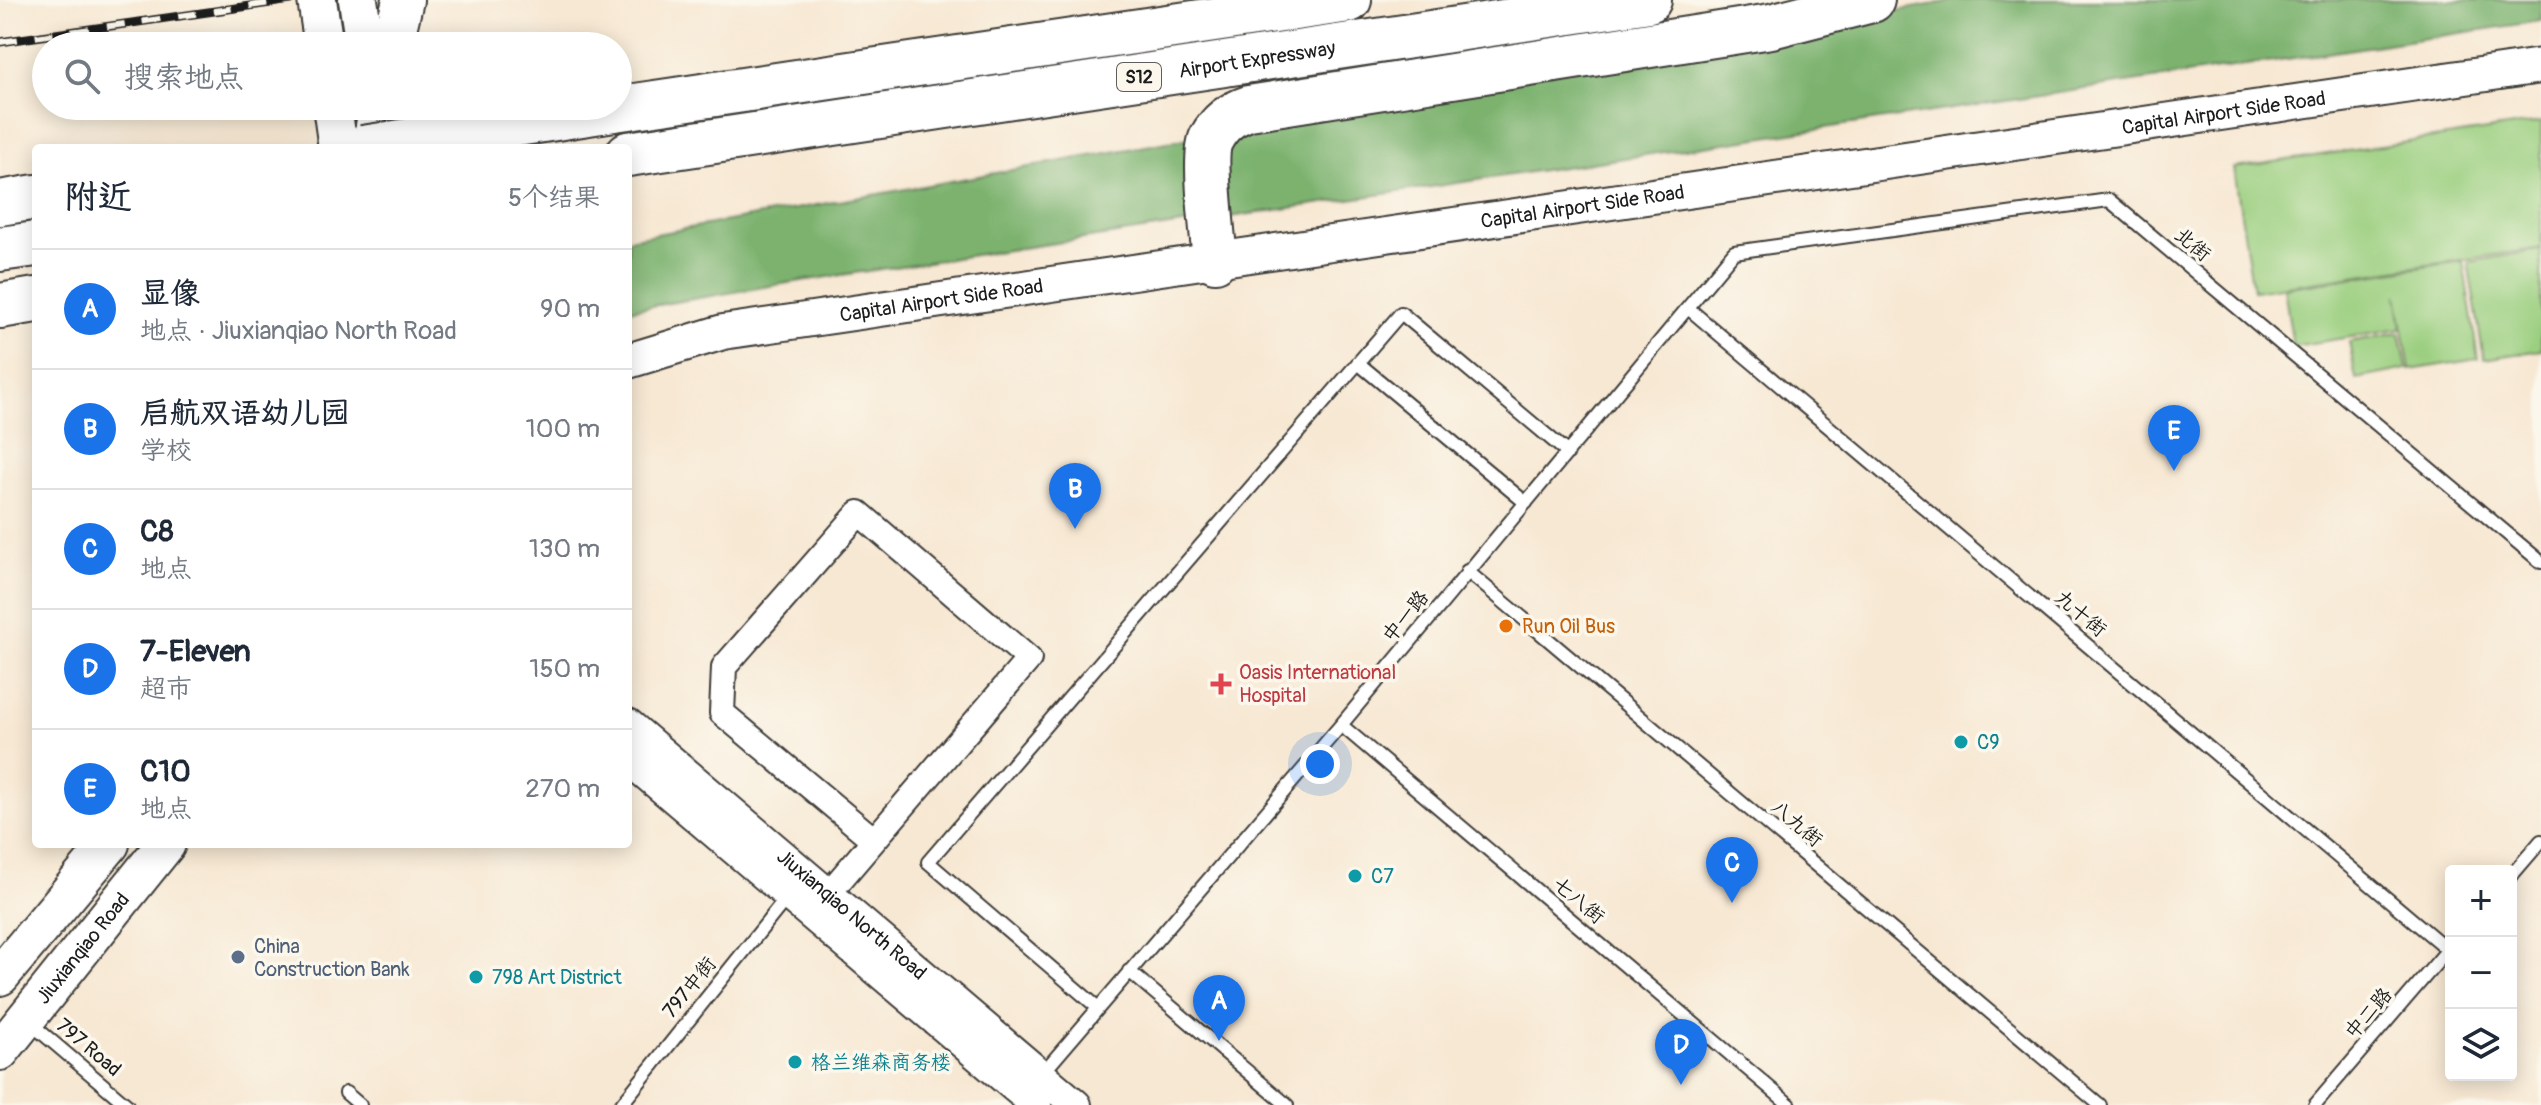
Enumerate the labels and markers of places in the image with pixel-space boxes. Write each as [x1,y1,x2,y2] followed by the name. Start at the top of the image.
[2148,405,2200,471] pin: E
[1049,463,1101,529] pin: B
[1522,614,1615,639] place label: Run Oil Bus
[1497,617,1515,635] marker: Run Oil Bus
[1239,660,1396,708] place label: Oasis International Hospital
[1210,673,1232,695] marker: Oasis International Hospital
[1977,730,2000,755] place label: C9
[1952,733,1970,751] marker: C9
[1706,837,1758,903] pin: C
[1371,864,1394,889] place label: C7
[1346,867,1364,885] marker: C7
[254,934,410,982] place label: China Construction Bank
[229,948,247,966] marker: China Construction Bank
[492,965,623,990] place label: 798 Art District
[467,968,485,986] marker: 798 Art District
[1193,975,1245,1041] pin: A
[1655,1019,1707,1085] pin: D
[811,1050,951,1075] place label: 格兰维森商务楼
[786,1053,804,1071] marker: 格兰维森商务楼

